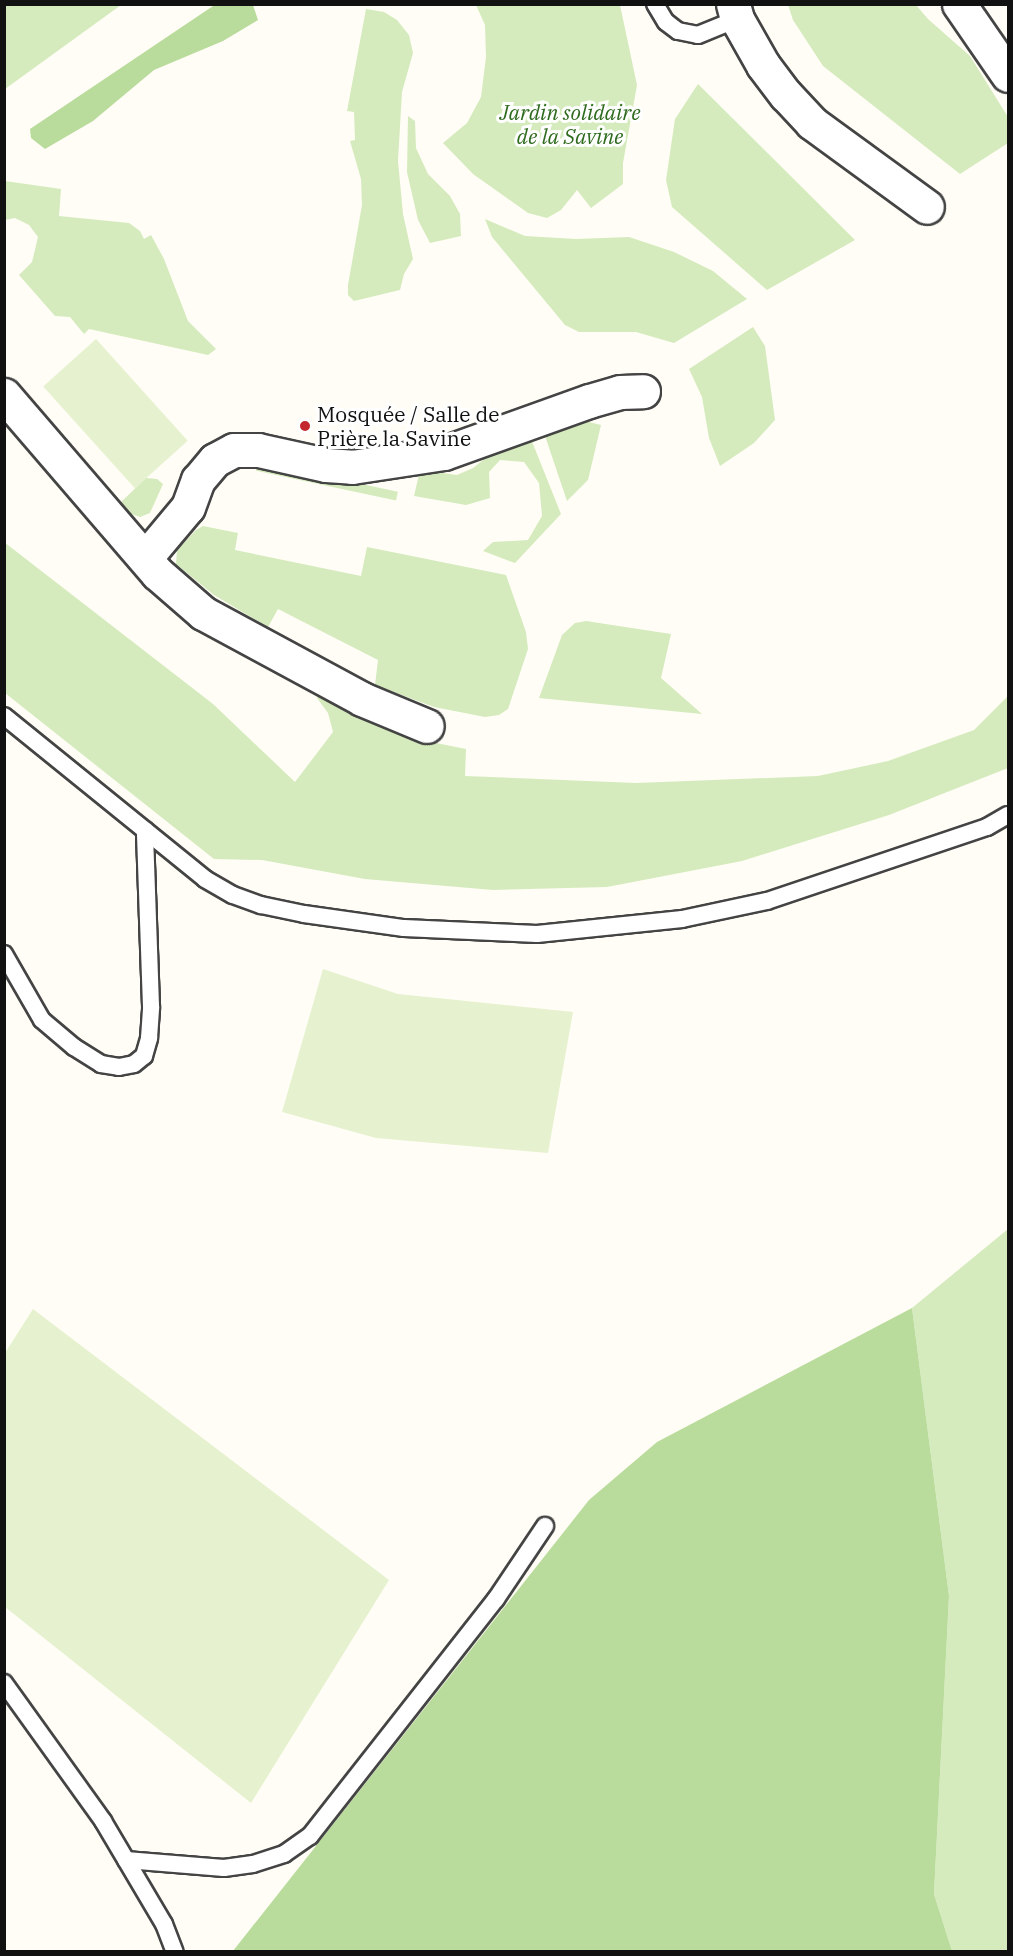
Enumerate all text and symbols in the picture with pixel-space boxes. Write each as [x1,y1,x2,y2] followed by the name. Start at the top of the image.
[499,99,641,149] park label: Jardin solidaire de la Savine
[317,401,499,451] place label: Mosquée / Salle de Prière la Savine
[298,419,312,433] marker: Mosquée / Salle de Prière la Savine

